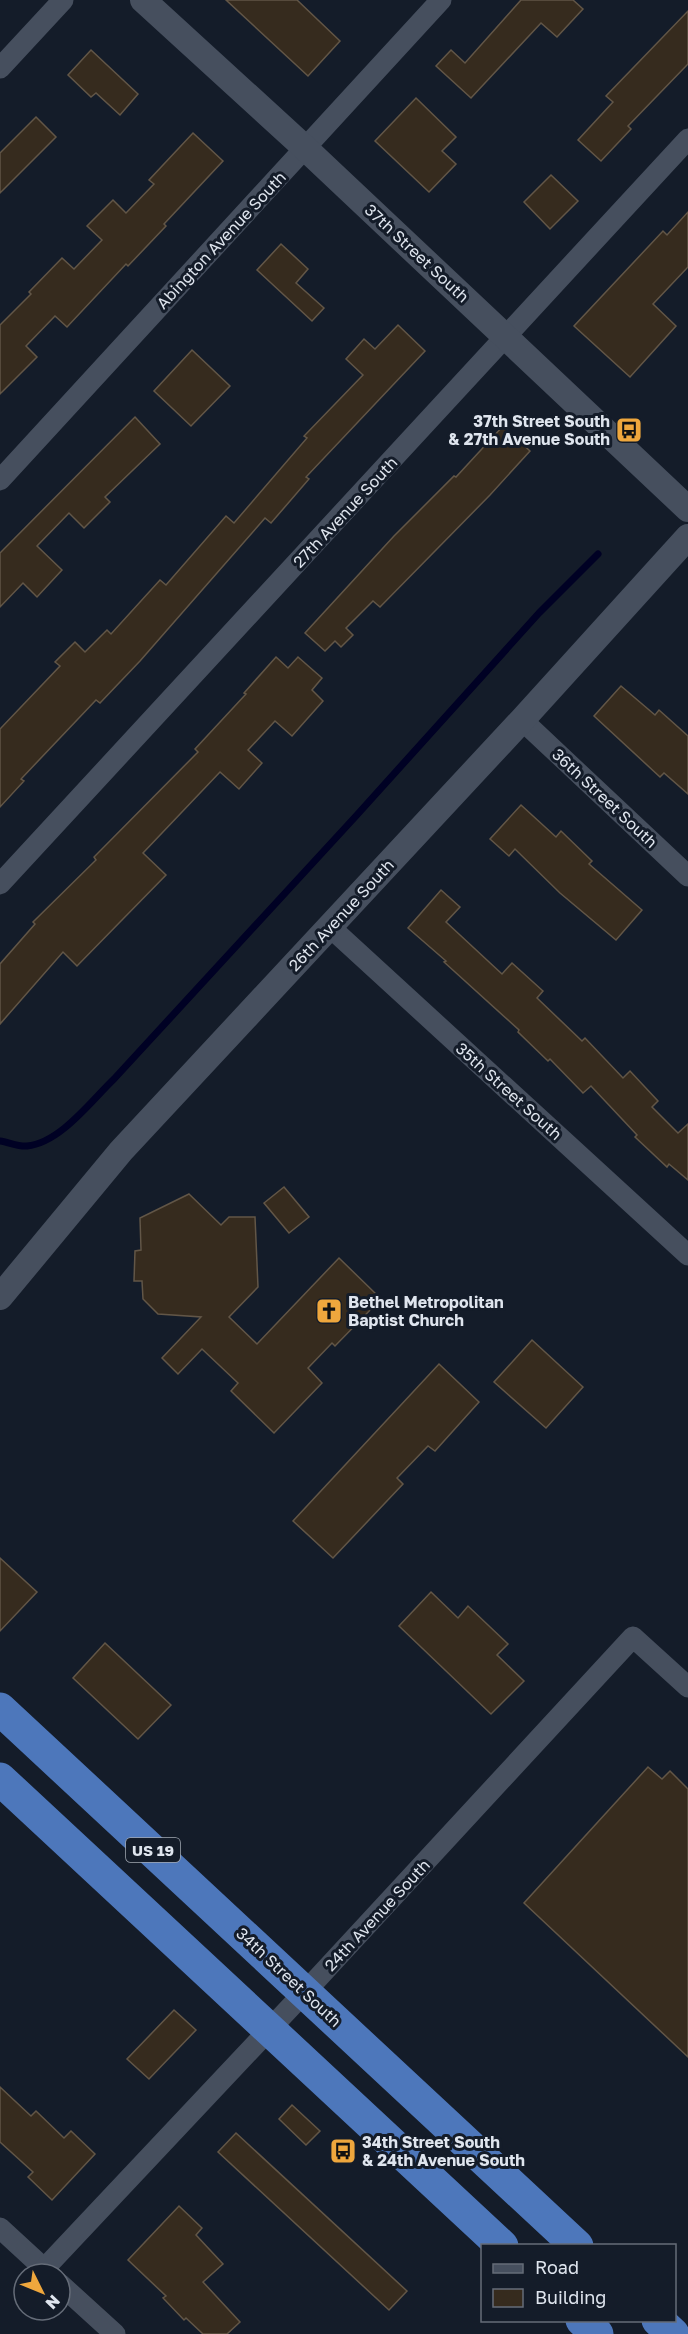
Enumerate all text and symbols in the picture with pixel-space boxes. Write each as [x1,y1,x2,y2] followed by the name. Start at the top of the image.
[152,167,290,313] street label: Abington Avenue South
[361,200,473,306] street label: 37th Street South
[448,411,610,449] place label: 37th Street South & 27th Avenue South
[614,415,644,445] bus stop icon: 37th Street South & 27th Avenue South
[288,452,402,572] street label: 27th Avenue South
[548,744,662,852] street label: 36th Street South
[284,855,398,975] street label: 26th Avenue South
[452,1038,566,1144] street label: 35th Street South
[348,1292,504,1330] place label: Bethel Metropolitan Baptist Church
[314,1296,344,1326] church icon: Bethel Metropolitan Baptist Church
[126,1838,180,1862] road number: US 19
[320,1855,434,1975] street label: 24th Avenue South
[232,1923,346,2031] street label: 34th Street South
[362,2132,525,2170] place label: 34th Street South & 24th Avenue South
[328,2136,358,2166] bus stop icon: 34th Street South & 24th Avenue South
[481,2244,676,2322] legend
[535,2256,579,2278] text: Road
[12,2262,72,2322] north arrow
[535,2286,606,2308] text: Building
[42,2291,64,2314] text: N

